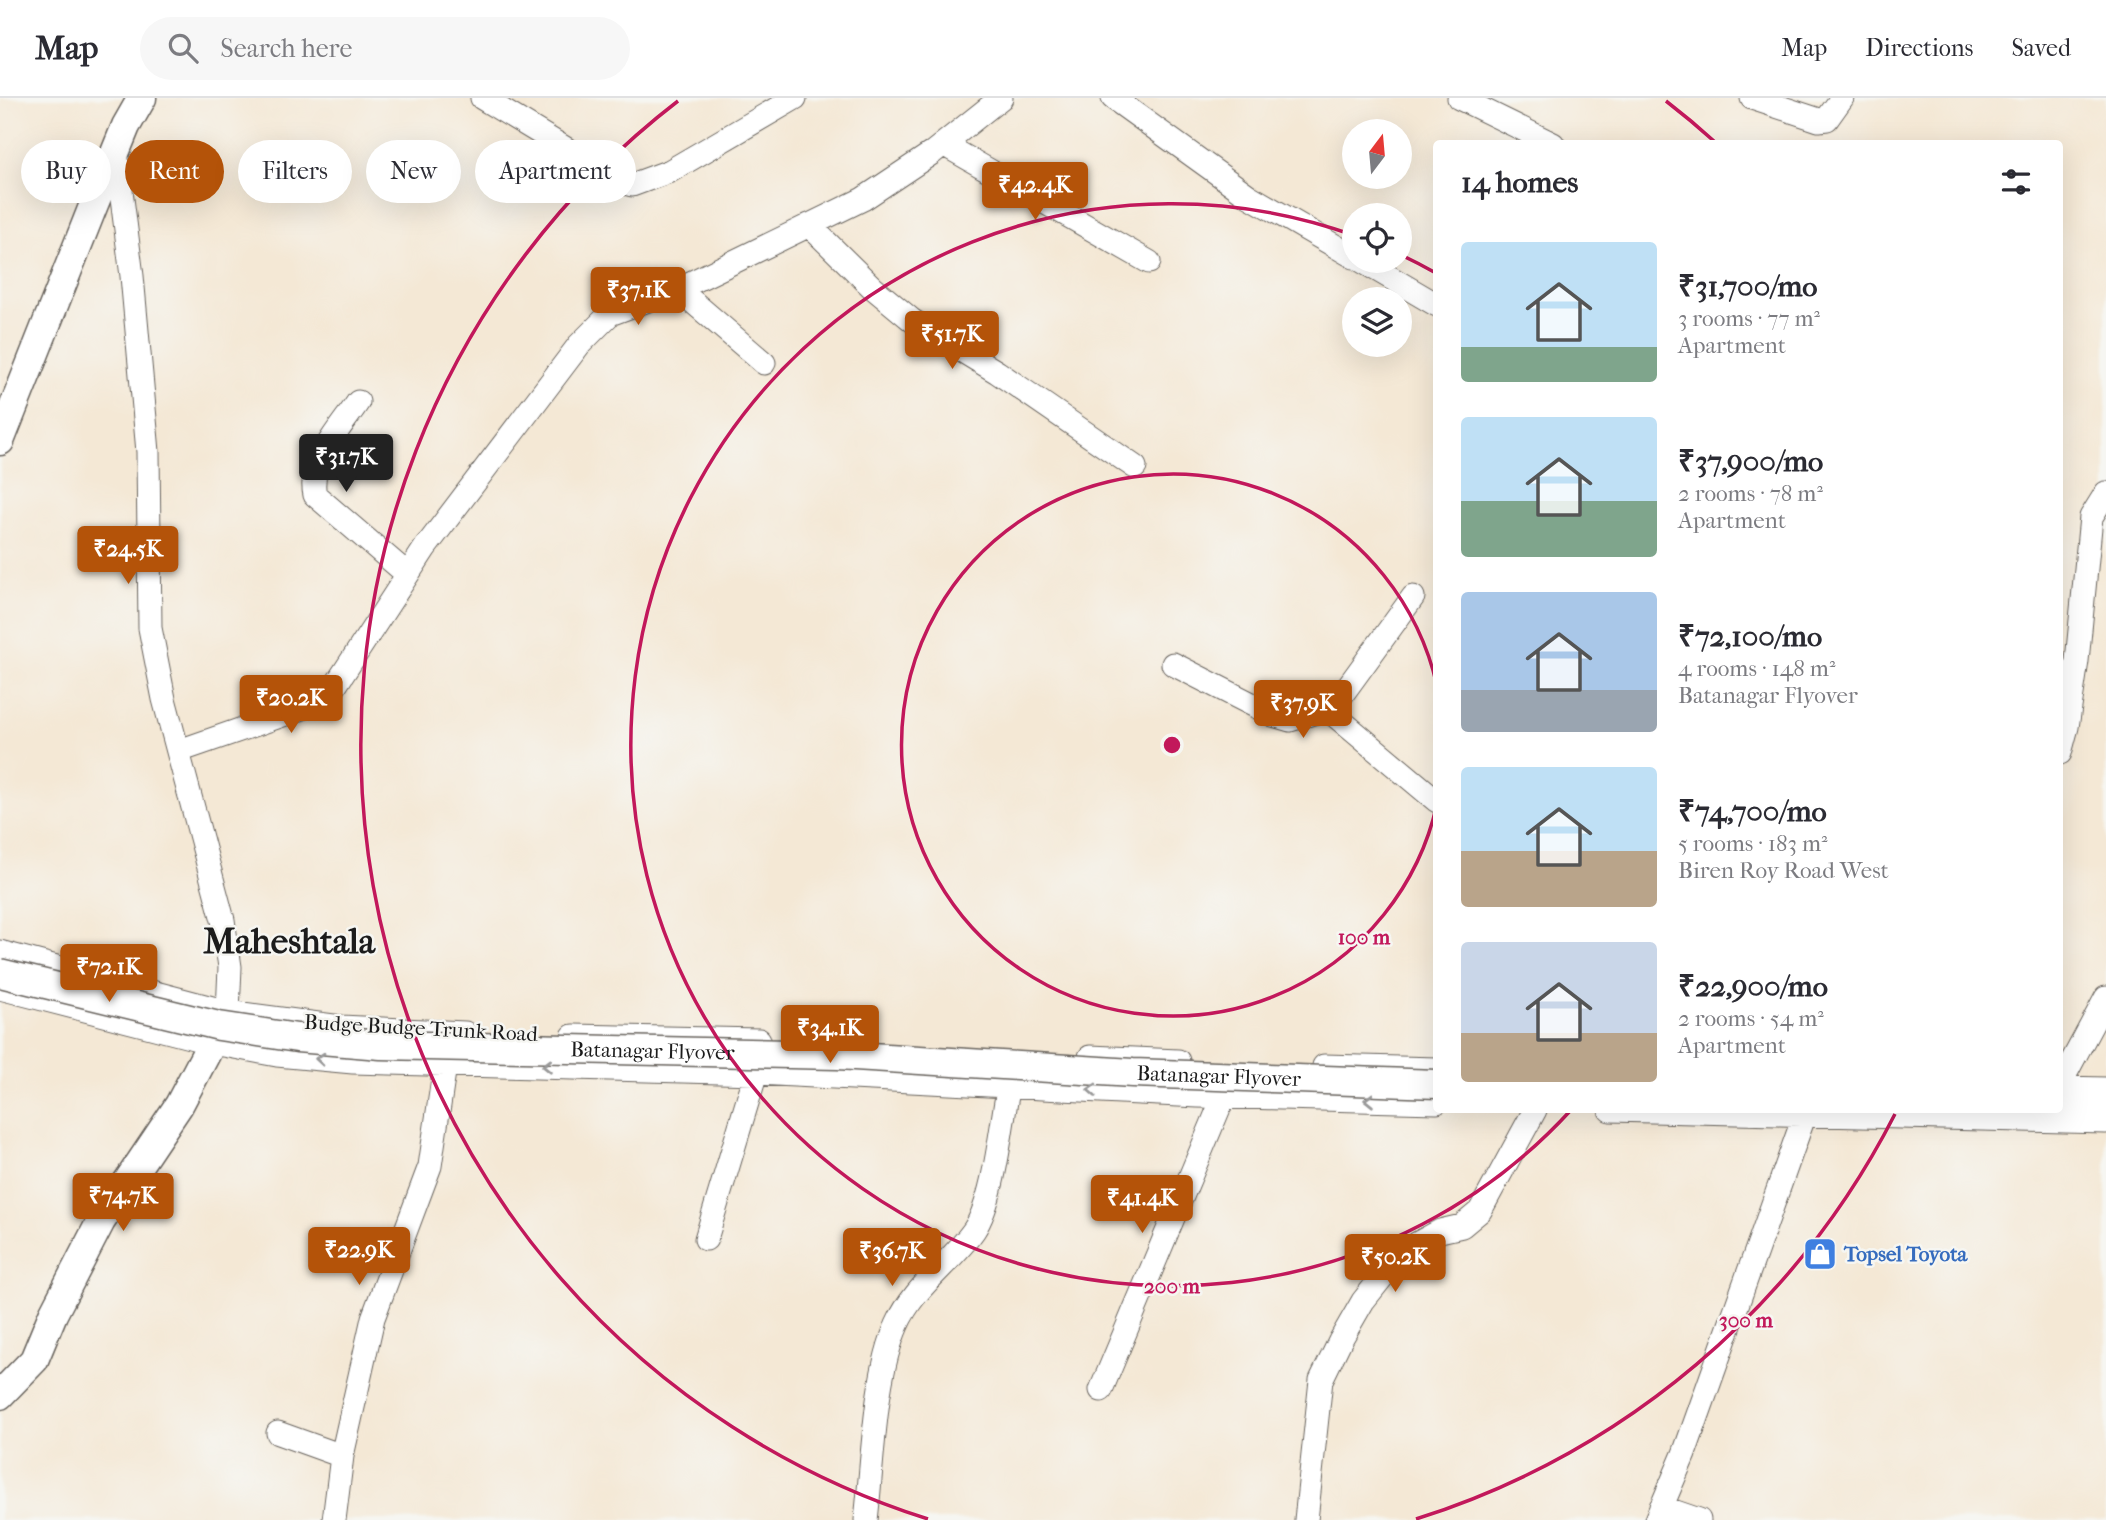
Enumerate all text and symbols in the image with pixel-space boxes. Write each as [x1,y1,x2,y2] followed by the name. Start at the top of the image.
[140,17,630,80] search box
[35,29,98,68] text: Map
[164,29,202,67] icon: search
[220,33,352,64] text: Search here
[1781,34,1827,62] text: Map
[1865,34,1973,62] text: Directions
[2011,34,2071,62] text: Saved
[1342,119,1412,189] north arrow
[1342,119,1412,357] map controls
[21,140,111,203] chip: Buy
[125,140,224,203] chip: Rent
[238,140,352,203] chip: Filters
[366,140,461,203] chip: New
[475,140,636,203] chip: Apartment
[978,162,1092,222] pin: ₹42.4K
[1997,163,2035,201] icon: filters
[1461,165,1578,200] text: 14 homes
[998,171,1072,198] text: ₹42.4K
[1342,203,1412,273] button: locate
[581,268,695,327] pin: ₹37.1K
[1678,269,1818,304] text: ₹31,700/mo
[1517,270,1601,354] icon: home
[607,276,669,303] text: ₹37.1K
[1342,287,1412,357] button: layers
[1678,305,1820,332] text: 3 rooms · 77 m²
[895,312,1009,371] pin: ₹51.7K
[921,320,983,347] text: ₹51.7K
[1678,332,1786,359] text: Apartment
[289,434,403,494] pin: ₹31.7K
[315,443,377,470] text: ₹31.7K
[1678,444,1823,479] text: ₹37,900/mo
[1517,445,1601,529] icon: home
[1678,480,1823,507] text: 2 rooms · 78 m²
[1678,507,1786,534] text: Apartment
[71,526,185,586] pin: ₹24.5K
[93,535,163,562] text: ₹24.5K
[1678,619,1822,654] text: ₹72,100/mo
[1517,620,1601,704] icon: home
[1678,655,1835,682] text: 4 rooms · 148 m²
[234,676,348,735] pin: ₹20.2K
[1246,680,1360,740] pin: ₹37.9K
[1678,682,1858,709] text: Batanagar Flyover
[256,684,326,711] text: ₹20.2K
[1270,689,1336,716] text: ₹37.9K
[1160,733,1184,757] centre of rings
[1678,794,1827,829] text: ₹74,700/mo
[1517,795,1601,879] icon: home
[1678,830,1828,857] text: 5 rooms · 183 m²
[1678,857,1889,884] text: Biren Roy Road West
[203,921,376,962] district label: Maheshtala
[1338,925,1391,949] text: 100 m
[52,944,166,1004] pin: ₹72.1K
[76,953,142,980] text: ₹72.1K
[1678,969,1828,1004] text: ₹22,900/mo
[1517,970,1601,1054] icon: home
[1678,1005,1824,1032] text: 2 rooms · 54 m²
[773,1006,887,1065] pin: ₹34.1K
[304,1010,539,1046] street label: Budge Budge Trunk Road
[797,1014,863,1041] text: ₹34.1K
[1678,1032,1786,1059] text: Apartment
[570,1037,735,1065] street label: Batanagar Flyover
[314,1051,325,1066] one-way arrow
[541,1059,552,1074] one-way arrow
[1136,1061,1301,1091] street label: Batanagar Flyover
[1086,1082,1097,1097] one-way arrow
[1363,1092,1374,1107] one-way arrow
[66,1174,180,1233] pin: ₹74.7K
[1085,1176,1199,1235] pin: ₹41.4K
[89,1182,157,1209] text: ₹74.7K
[1107,1184,1177,1211] text: ₹41.4K
[302,1228,416,1287] pin: ₹22.9K
[835,1228,949,1288] pin: ₹36.7K
[1338,1234,1452,1294] pin: ₹50.2K
[1801,1235,1839,1273] shop icon: Topsel Toyota
[324,1236,394,1263] text: ₹22.9K
[859,1237,925,1264] text: ₹36.7K
[1843,1242,1969,1266] place label: Topsel Toyota
[1361,1243,1429,1270] text: ₹50.2K
[1144,1274,1201,1298] text: 200 m
[1719,1308,1773,1332] text: 300 m

